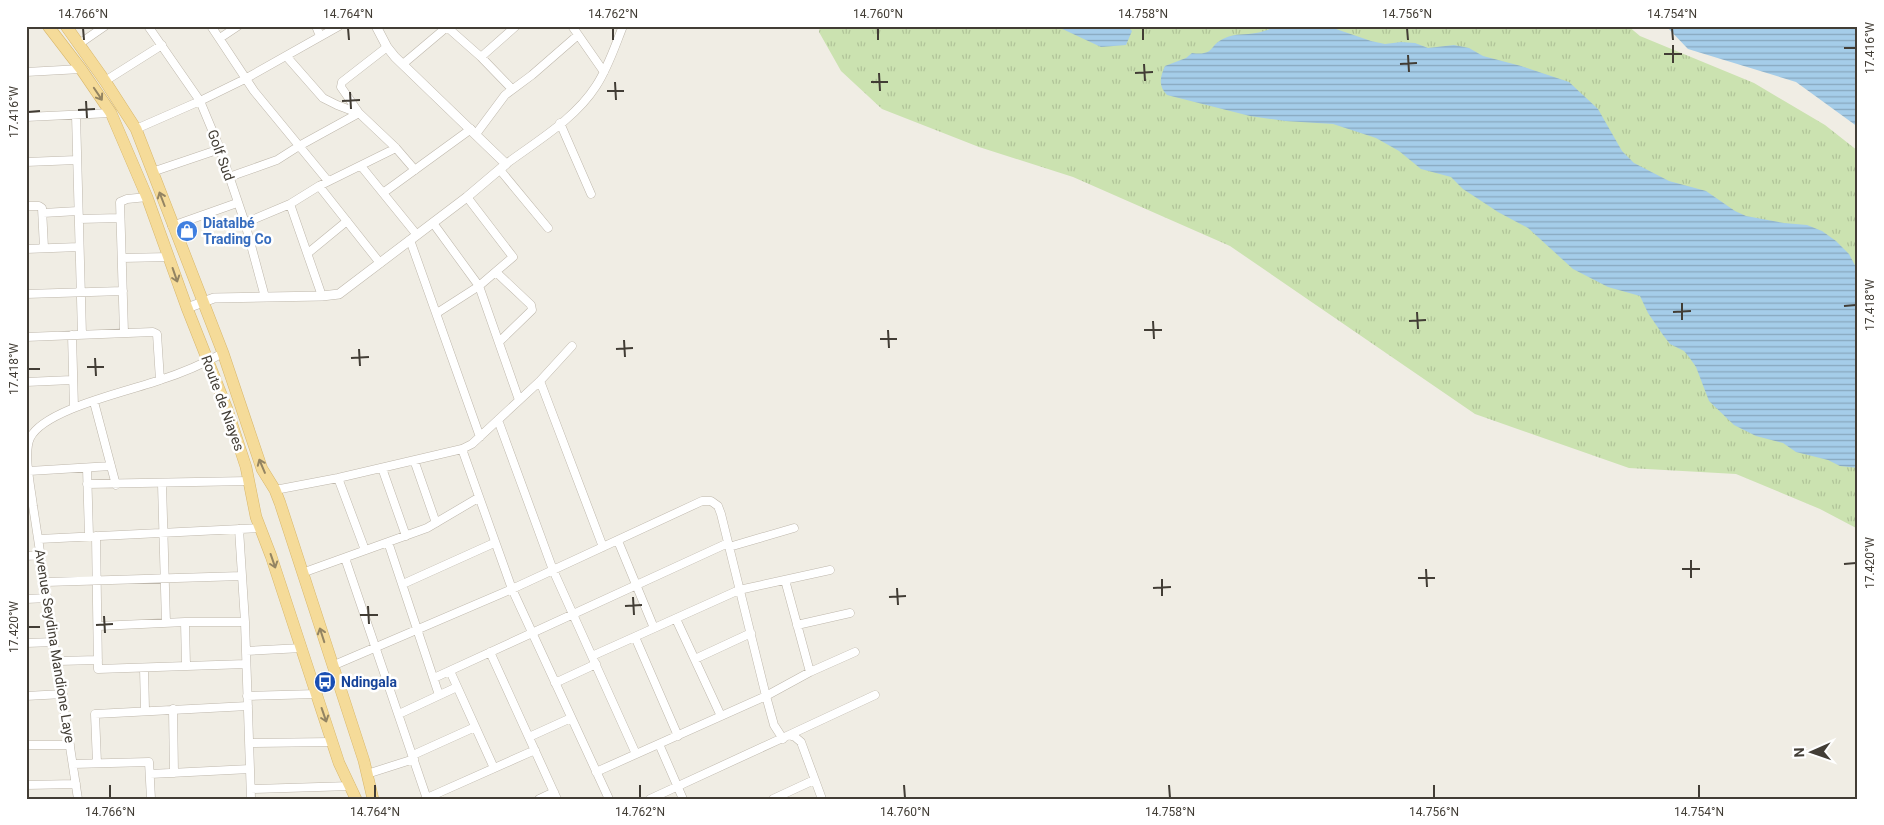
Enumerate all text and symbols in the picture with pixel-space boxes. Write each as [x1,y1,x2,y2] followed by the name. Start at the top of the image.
[58,7,108,21] text: 14.766°N
[323,7,373,21] text: 14.764°N
[588,7,638,21] text: 14.762°N
[853,7,903,21] text: 14.760°N
[1118,7,1168,21] text: 14.758°N
[1382,7,1432,21] text: 14.756°N
[1647,7,1697,21] text: 14.754°N
[1863,22,1877,74] text: 17.416°W
[7,86,21,138] text: 17.416°W
[93,87,103,101] one-way arrow
[204,127,238,183] street label: Golf Sud
[157,192,166,208] one-way arrow
[203,215,272,247] place label: Diatalbé Trading Co
[175,219,199,243] shop icon: Diatalbé Trading Co
[171,267,180,282] one-way arrow
[1863,279,1877,331] text: 17.418°W
[7,343,21,395] text: 17.418°W
[198,353,248,453] street label: Route de Niayes
[257,459,266,474] one-way arrow
[1863,537,1877,589] text: 17.420°W
[32,548,78,744] street label: Avenue Seydina Mandione Laye
[268,552,278,568] one-way arrow
[7,601,21,653] text: 17.420°W
[316,628,326,644] one-way arrow
[313,670,337,694] bus stop icon: Ndingala
[341,674,398,690] place label: Ndingala
[320,706,329,722] one-way arrow
[1786,728,1836,778] north arrow
[1791,747,1807,758] text: N
[85,805,135,819] text: 14.766°N
[350,805,400,819] text: 14.764°N
[615,805,665,819] text: 14.762°N
[880,805,930,819] text: 14.760°N
[1145,805,1195,819] text: 14.758°N
[1409,805,1459,819] text: 14.756°N
[1674,805,1724,819] text: 14.754°N

